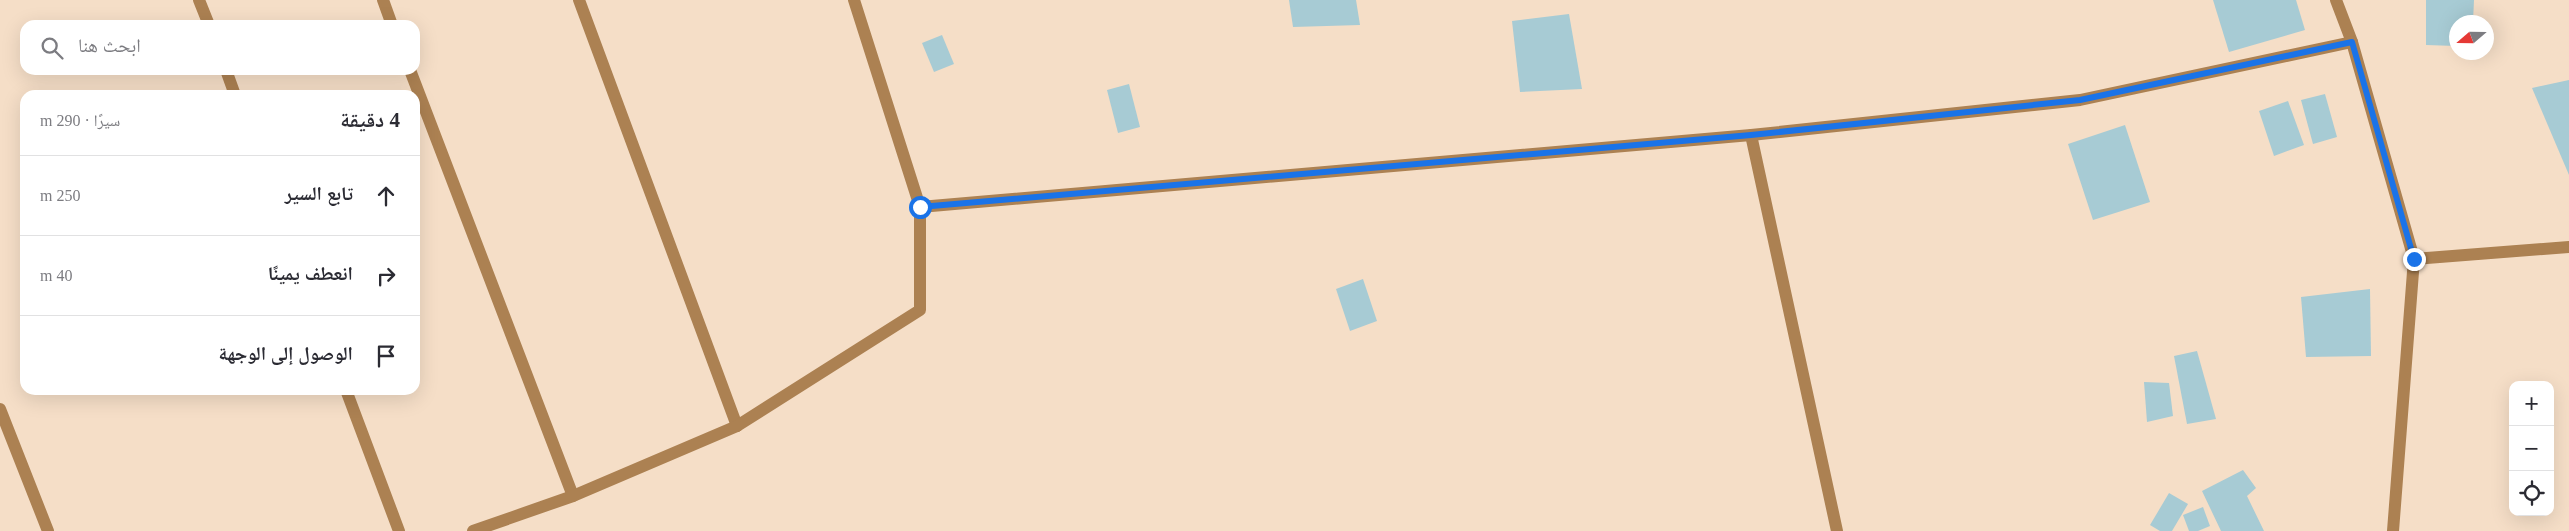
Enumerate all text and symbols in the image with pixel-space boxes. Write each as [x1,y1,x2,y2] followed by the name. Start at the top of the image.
[2449,15,2494,60] north arrow
[20,20,420,75] search box
[38,34,66,62] icon: search
[78,35,141,56] text: ابحث هنا
[340,108,400,132] text: 4 دقيقة
[40,112,120,129] text: سيرًا · 290 m
[372,182,400,210] icon: ahead
[285,183,353,204] text: تابع السير
[40,187,80,204] text: 250 m
[909,196,932,219] route start
[2403,248,2426,271] route end
[372,262,400,290] icon: right
[268,263,353,284] text: انعطف يمينًا
[40,267,72,284] text: 40 m
[372,342,400,370] icon: arrive
[219,343,353,364] text: الوصول إلى الوجهة
[2509,381,2554,516] map controls
[2509,381,2554,426] button: +
[2509,426,2554,471] button: −
[2509,471,2554,516] button: locate

